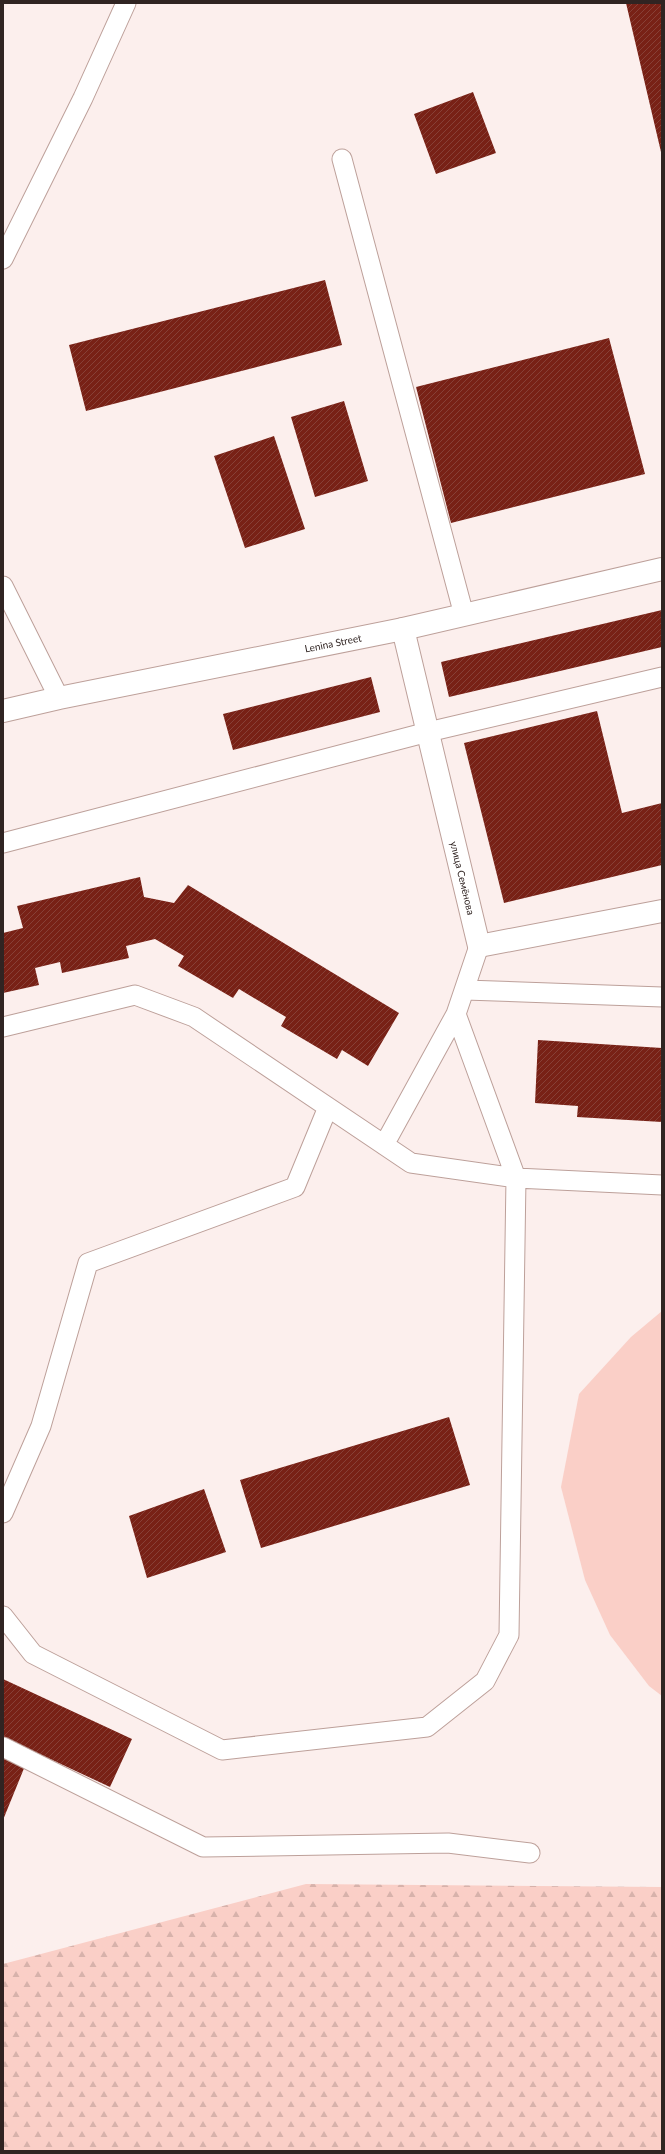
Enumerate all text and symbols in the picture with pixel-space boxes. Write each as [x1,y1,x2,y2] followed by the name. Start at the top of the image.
[304,631,363,655] street label: Lenina Street
[448,840,477,916] street label: улица Семёнова

